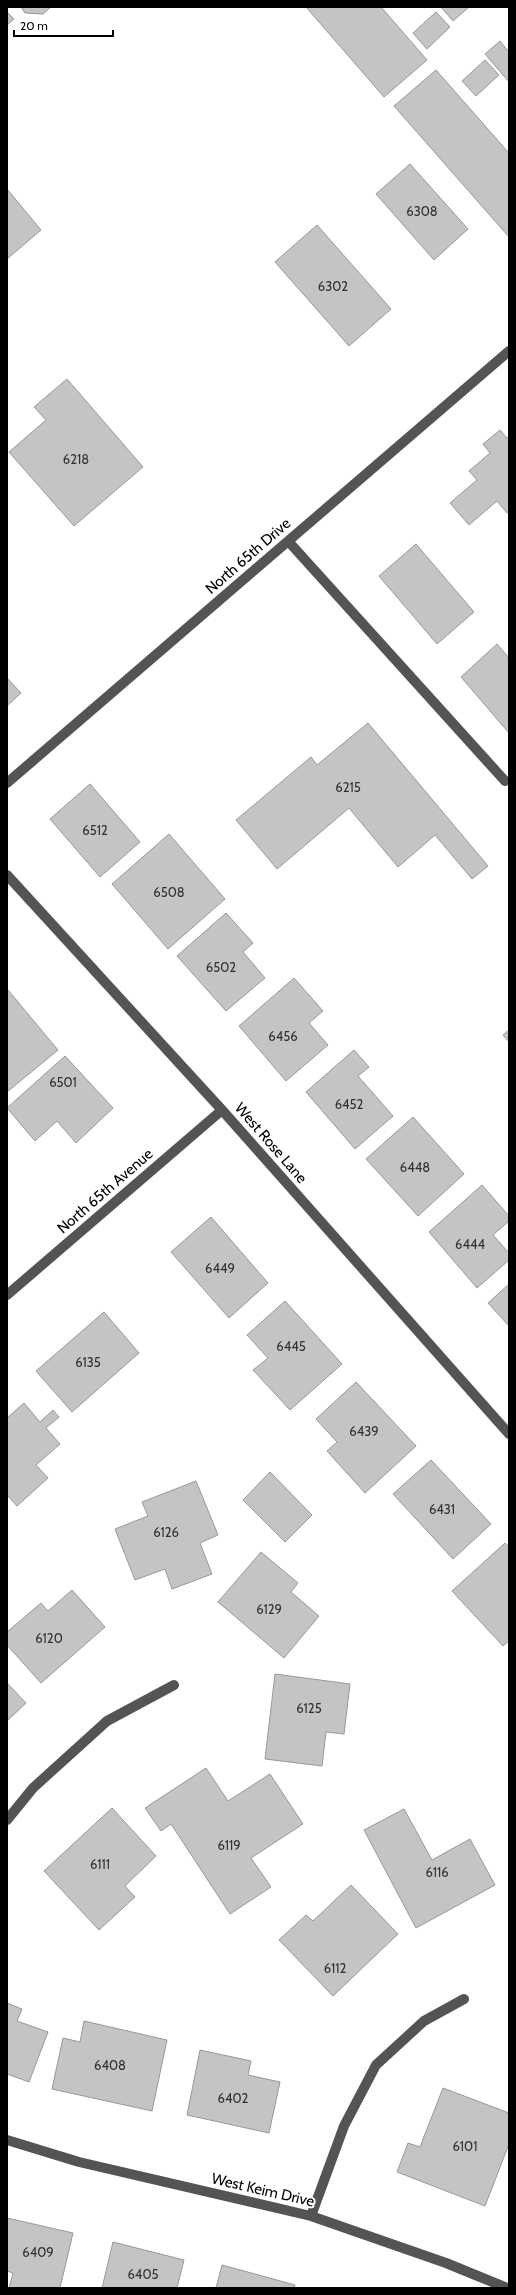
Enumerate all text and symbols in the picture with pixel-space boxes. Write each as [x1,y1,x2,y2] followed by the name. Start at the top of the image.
[14,12,113,38] scale bar
[20,18,48,33] text: 20 m
[406,203,438,219] house number: 6308
[318,278,348,294] house number: 6302
[63,451,89,467] house number: 6218
[202,514,294,598] street label: North 65th Drive
[335,779,361,795] house number: 6215
[82,822,108,838] house number: 6512
[153,884,185,900] house number: 6508
[206,959,236,975] house number: 6502
[268,1028,298,1044] house number: 6456
[49,1074,77,1090] house number: 6501
[335,1096,364,1112] house number: 6452
[231,1099,311,1187] street label: West Rose Lane
[54,1144,157,1237] street label: North 65th Avenue
[400,1159,430,1175] house number: 6448
[455,1236,485,1252] house number: 6444
[205,1260,235,1276] house number: 6449
[276,1338,306,1354] house number: 6445
[75,1354,101,1370] house number: 6135
[349,1423,379,1439] house number: 6439
[429,1501,455,1517] house number: 6431
[153,1524,179,1540] house number: 6126
[256,1601,282,1617] house number: 6129
[35,1630,63,1646] house number: 6120
[296,1700,322,1716] house number: 6125
[217,1837,241,1853] house number: 6119
[90,1856,110,1872] house number: 6111
[425,1864,449,1880] house number: 6116
[324,1960,346,1976] house number: 6112
[94,2057,126,2073] house number: 6408
[218,2090,249,2106] house number: 6402
[453,2138,477,2154] house number: 6101
[210,2169,316,2211] street label: West Keim Drive
[22,2244,54,2260] house number: 6409
[127,2266,159,2282] house number: 6405

